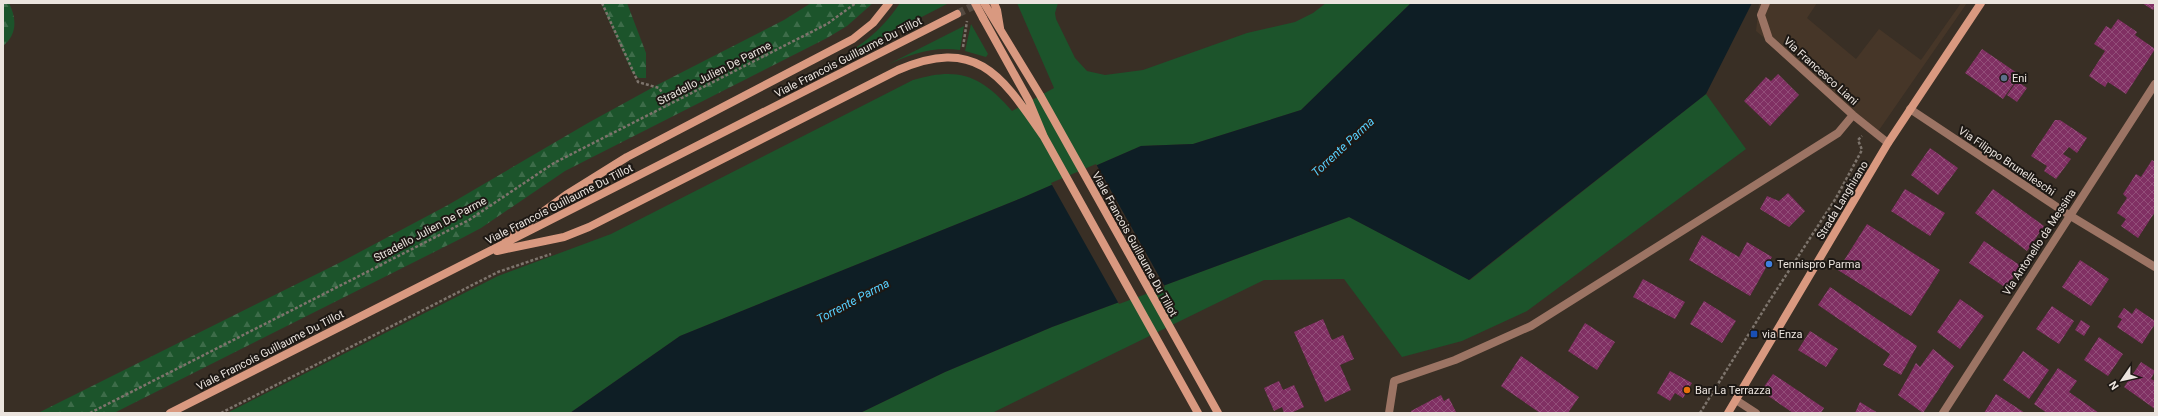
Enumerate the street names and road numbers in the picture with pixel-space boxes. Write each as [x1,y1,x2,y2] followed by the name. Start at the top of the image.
[772,14,924,100] street label: Viale Francois Guillaume Du Tillot
[1781,35,1860,108] street label: Via Francesco Liani
[655,39,773,108] street label: Stradello Julien De Parme
[1956,124,2058,199] street label: Via Filippo Brunelleschi
[1814,159,1871,242] street label: Strada Langhirano
[483,161,635,247] street label: Viale Francois Guillaume Du Tillot
[1089,170,1180,319] street label: Viale Francois Guillaume Du Tillot
[2000,187,2079,298] street label: Via Antonello da Messina
[372,194,489,265] street label: Stradello Julien De Parme
[194,307,346,393] street label: Viale Francois Guillaume Du Tillot

